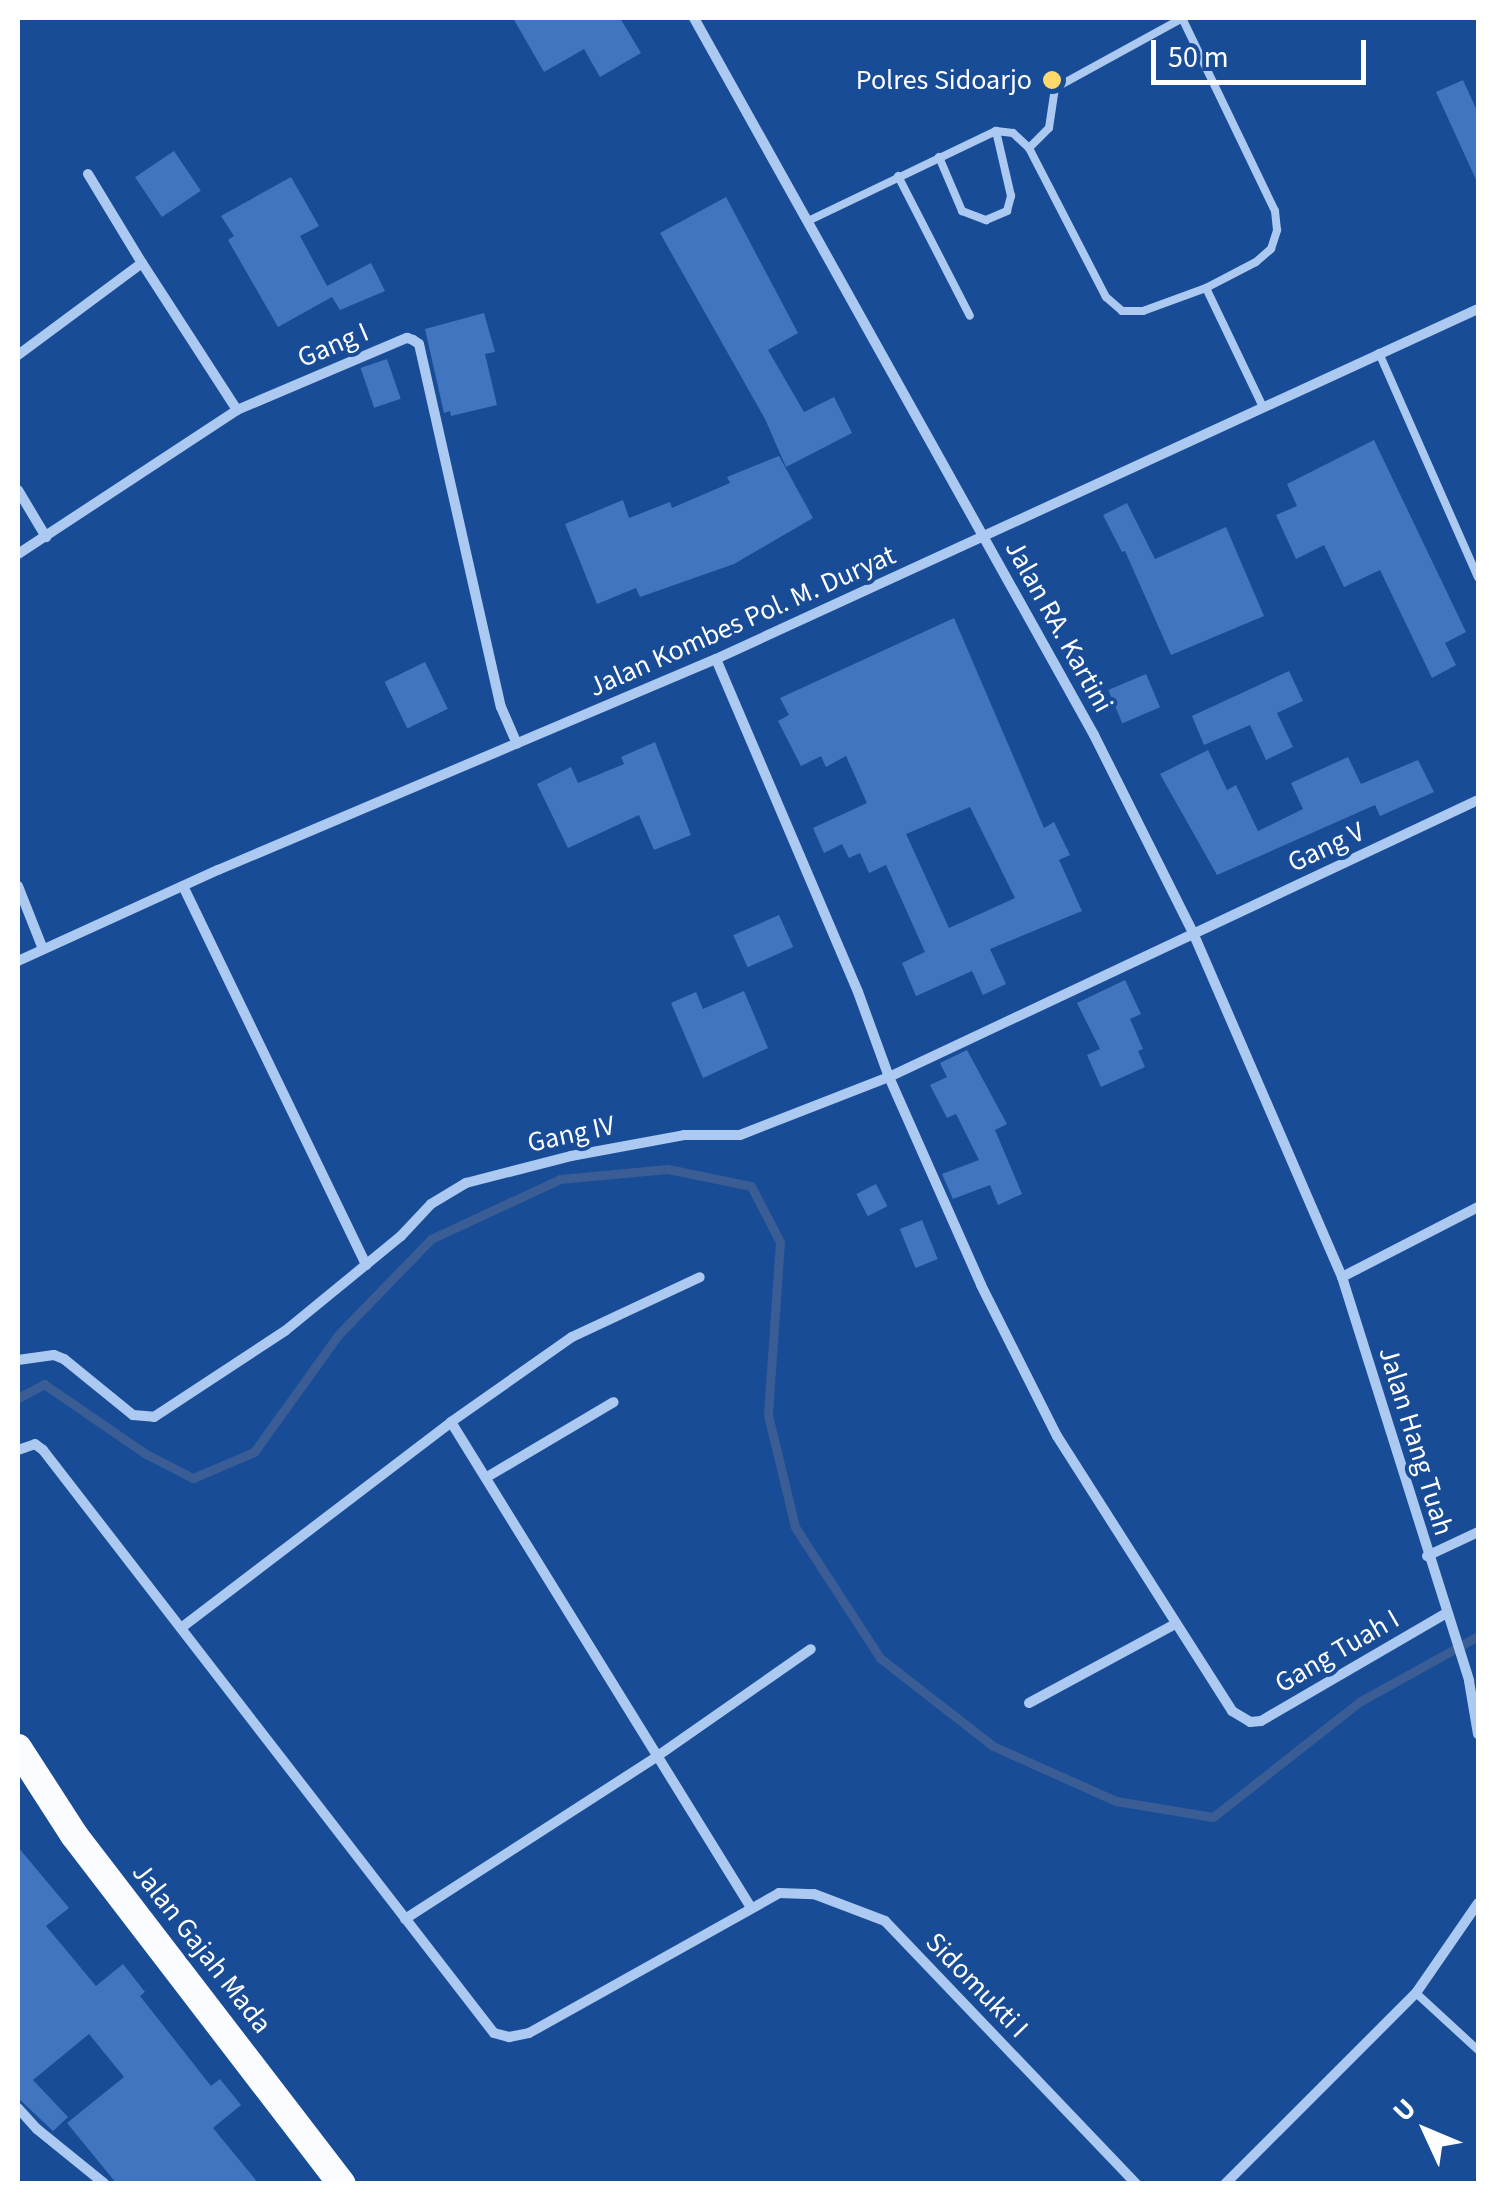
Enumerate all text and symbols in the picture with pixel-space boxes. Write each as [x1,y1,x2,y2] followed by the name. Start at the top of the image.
[1156,20,1371,82] scale bar
[1168,36,1229,79] text: 50 m
[856,63,1032,97] place label: Polres Sidoarjo
[1041,69,1063,91] marker: Polres Sidoarjo
[292,315,374,375] street label: Gang I
[998,534,1120,718] street label: Jalan RA. Kartini
[583,538,901,704] street label: Jalan Kombes Pol. M. Duryat
[1282,815,1370,879] street label: Gang V
[524,1108,618,1160] street label: Gang IV
[1371,1343,1461,1539] street label: Jalan Hang Tuah
[1269,1602,1405,1700] street label: Gang Tuah I
[125,1856,279,2040] street label: Jalan Gajah Mada
[919,1925,1035,2045] street label: Sidomukti I
[1376,2081,1476,2181] north arrow
[1384,2090,1425,2131] text: U

